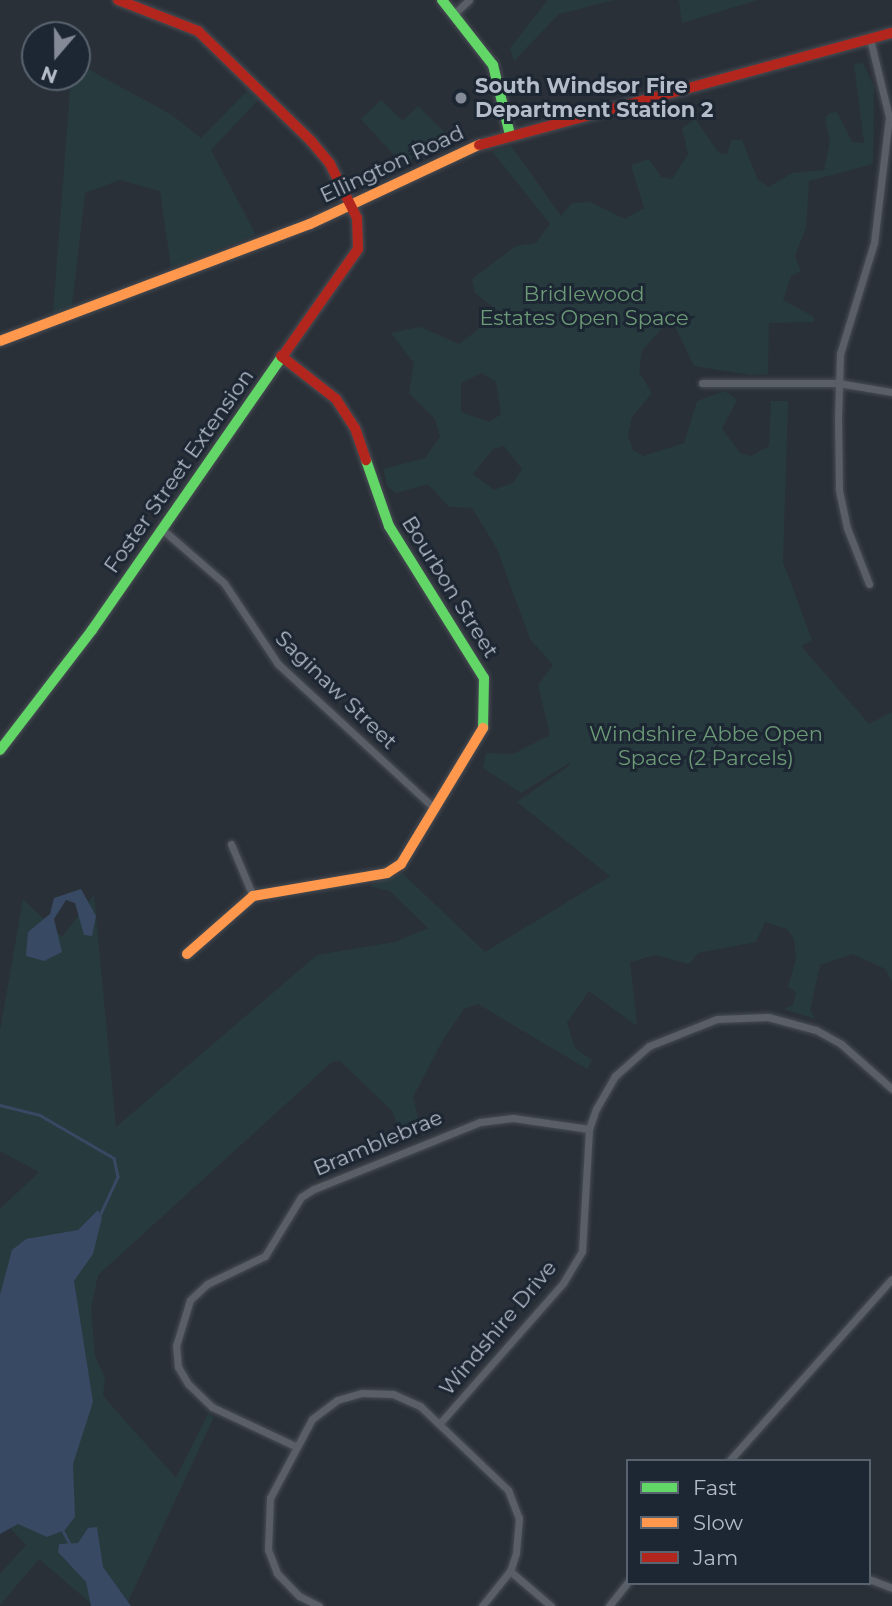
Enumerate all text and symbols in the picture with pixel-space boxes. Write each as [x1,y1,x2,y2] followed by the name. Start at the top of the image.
[21,21,91,91] north arrow
[38,61,60,88] text: N
[475,73,713,123] place label: South Windsor Fire Department Station 2
[453,90,469,106] marker: South Windsor Fire Department Station 2
[316,120,468,208] street label: Ellington Road
[479,281,689,331] park label: Bridlewood Estates Open Space
[99,364,259,578] street label: Foster Street Extension
[396,512,504,662] street label: Bourbon Street
[270,626,402,754] street label: Saginaw Street
[589,721,823,771] park label: Windshire Abbe Open Space (2 Parcels)
[310,1105,446,1181] street label: Bramblebrae
[434,1255,562,1401] street label: Windshire Drive
[626,1459,871,1585] legend
[693,1475,737,1500] text: Fast
[693,1510,743,1535] text: Slow
[693,1545,738,1570] text: Jam

